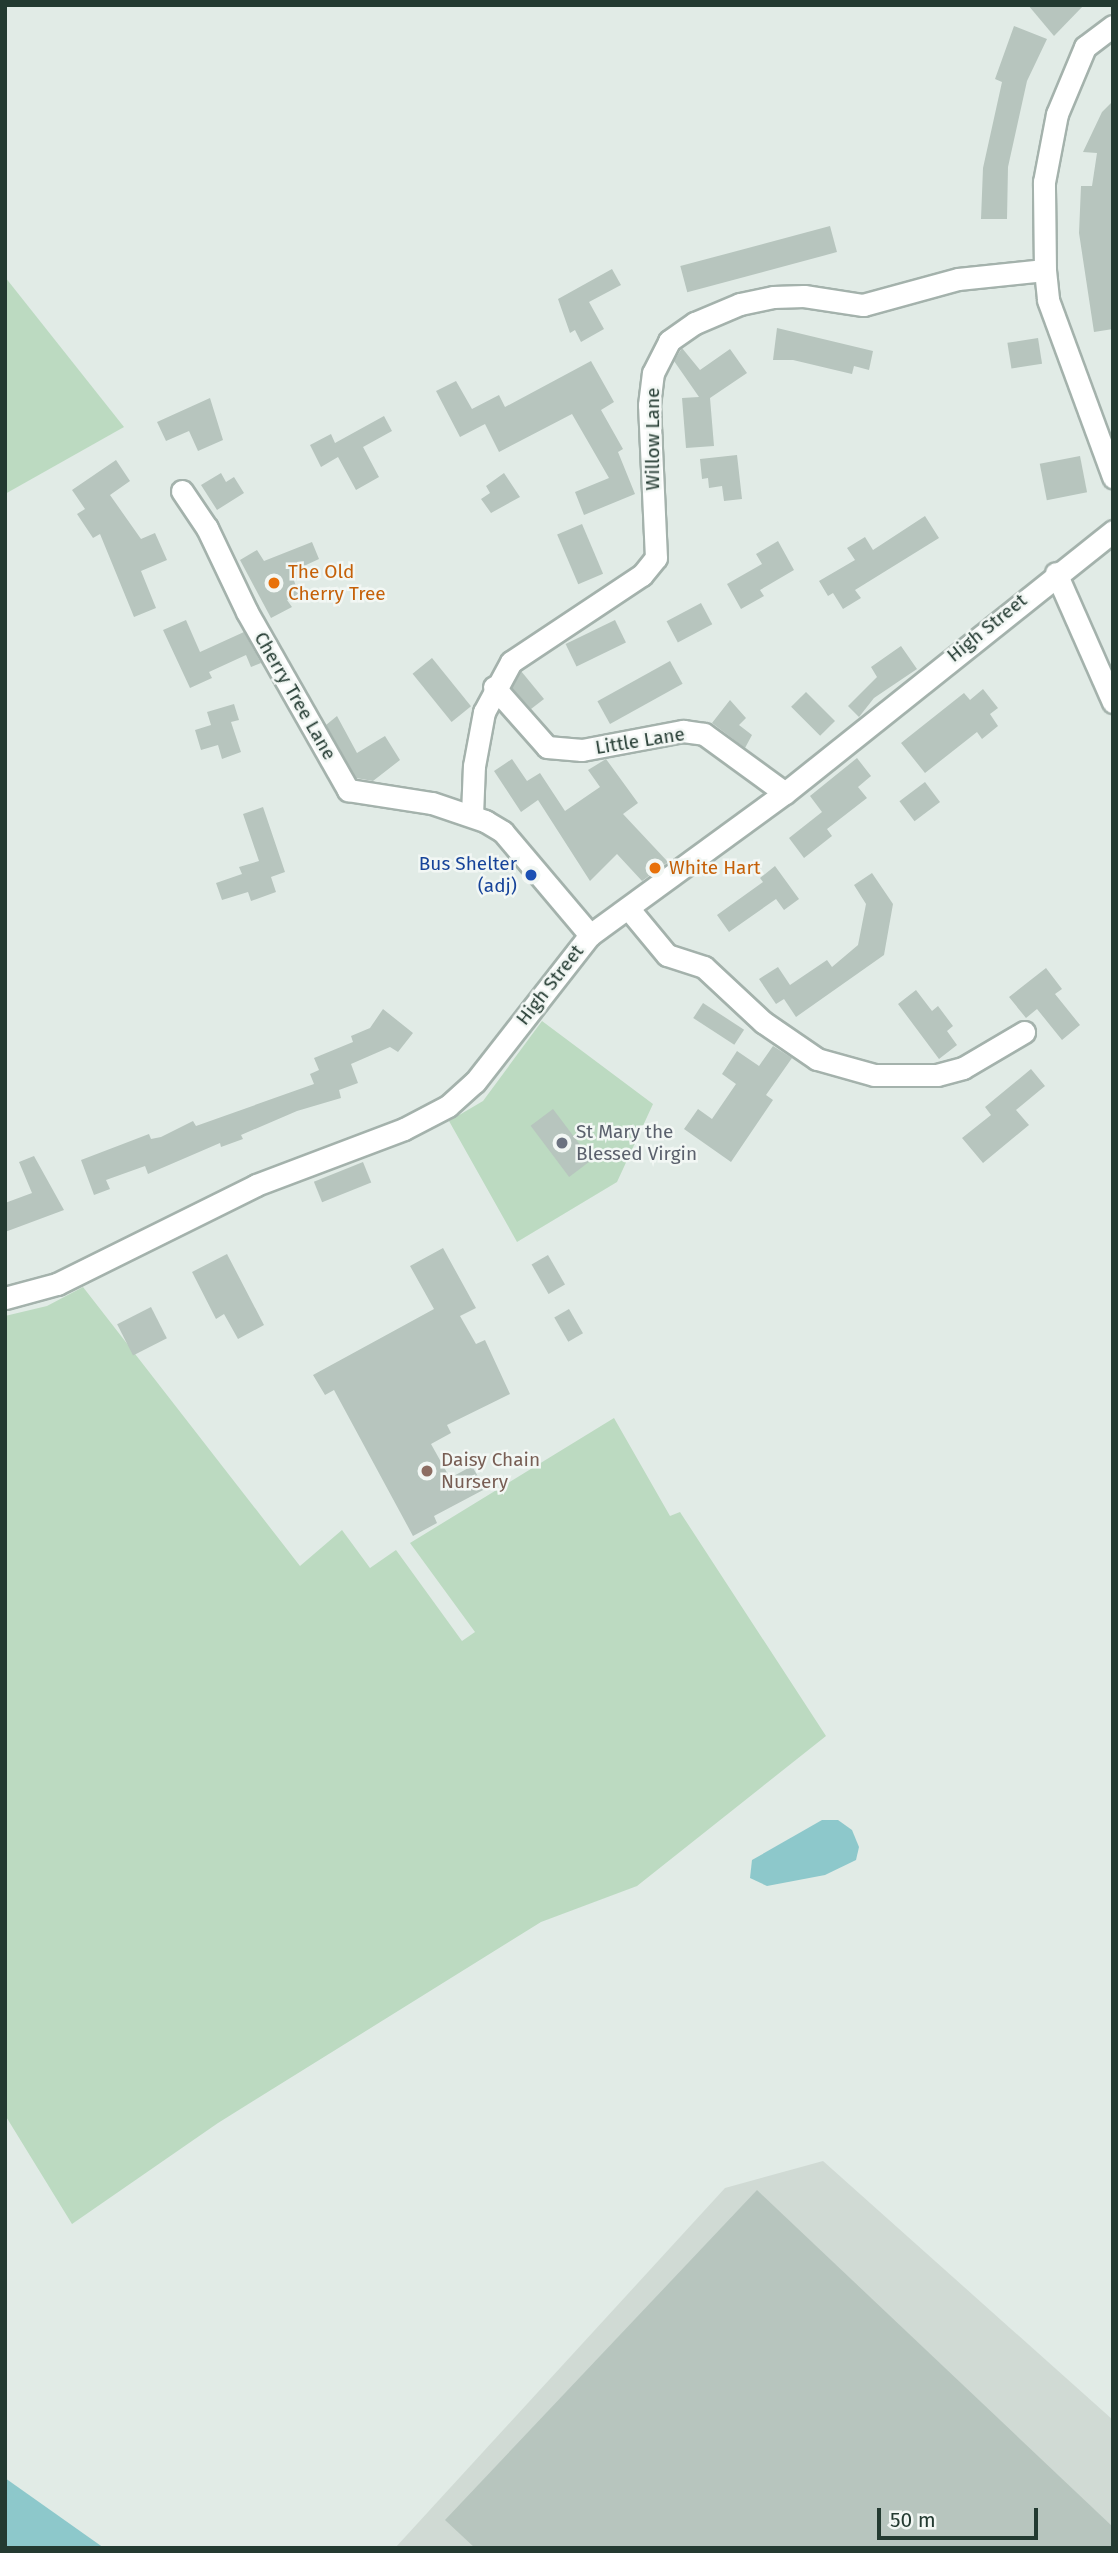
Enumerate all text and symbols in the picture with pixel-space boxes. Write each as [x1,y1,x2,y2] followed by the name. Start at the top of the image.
[642,388,664,490] street label: Willow Lane
[288,561,386,605] place label: The Old Cherry Tree
[266,575,282,591] marker: The Old Cherry Tree
[943,589,1031,667] street label: High Street
[249,628,341,764] street label: Cherry Tree Lane
[594,723,686,759] street label: Little Lane
[419,853,517,897] place label: Bus Shelter (adj)
[669,857,761,879] place label: White Hart
[647,860,663,876] marker: White Hart
[523,867,539,883] marker: Bus Shelter (adj)
[512,940,588,1030] street label: High Street
[576,1121,697,1165] place label: St Mary the Blessed Virgin
[554,1135,570,1151] marker: St Mary the Blessed Virgin
[441,1449,540,1493] place label: Daisy Chain Nursery
[419,1463,435,1479] marker: Daisy Chain Nursery
[880,2494,1041,2538] scale bar
[890,2507,936,2533] text: 50 m

